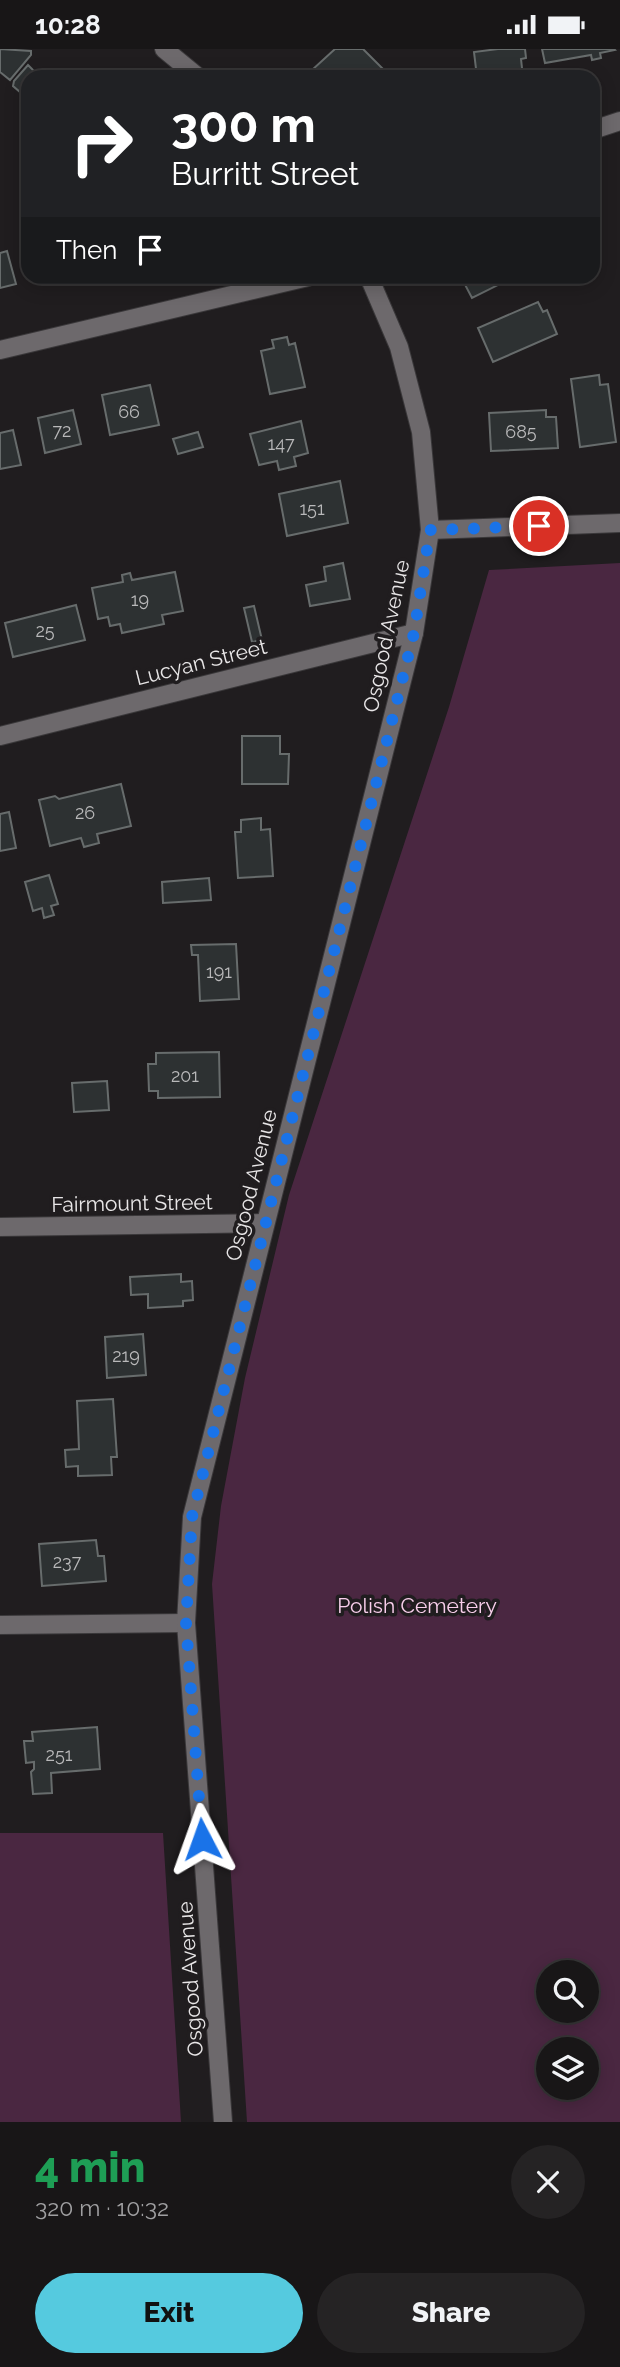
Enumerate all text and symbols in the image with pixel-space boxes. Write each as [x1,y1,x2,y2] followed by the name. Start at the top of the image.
[35,10,101,40] text: 10:28
[171,96,316,153] text: 300 m
[56,98,147,189] icon: right
[171,155,359,192] text: Burritt Street
[131,231,169,269] icon: arrive
[56,235,117,265] text: Then
[118,401,140,422] house number: 66
[52,420,72,441] house number: 72
[505,421,537,442] house number: 685
[267,433,295,454] house number: 147
[509,496,569,556] pin
[299,498,325,519] house number: 151
[520,507,558,545] icon: arrive
[358,557,414,715] street label: Osgood Avenue
[131,589,149,610] house number: 19
[35,620,55,641] house number: 25
[133,634,269,690] street label: Lucyan Street
[75,802,95,823] house number: 26
[206,961,232,982] house number: 191
[171,1065,199,1086] house number: 201
[220,1107,282,1263] street label: Osgood Avenue
[51,1189,213,1217] street label: Fairmount Street
[112,1345,140,1366] house number: 219
[53,1551,82,1572] house number: 237
[337,1593,497,1618] park label: Polish Cemetery
[46,1744,73,1765] house number: 251
[165,1802,239,1876] position arrow
[172,1901,208,2057] street label: Osgood Avenue
[536,1960,599,2100] map controls
[536,1960,599,2023] button: search
[536,2037,599,2100] button: layers
[35,2143,145,2192] text: 4 min
[511,2145,585,2219] button: close
[35,2194,169,2221] text: 320 m · 10:32
[35,2273,303,2353] button: Exit
[317,2273,585,2353] button: Share

